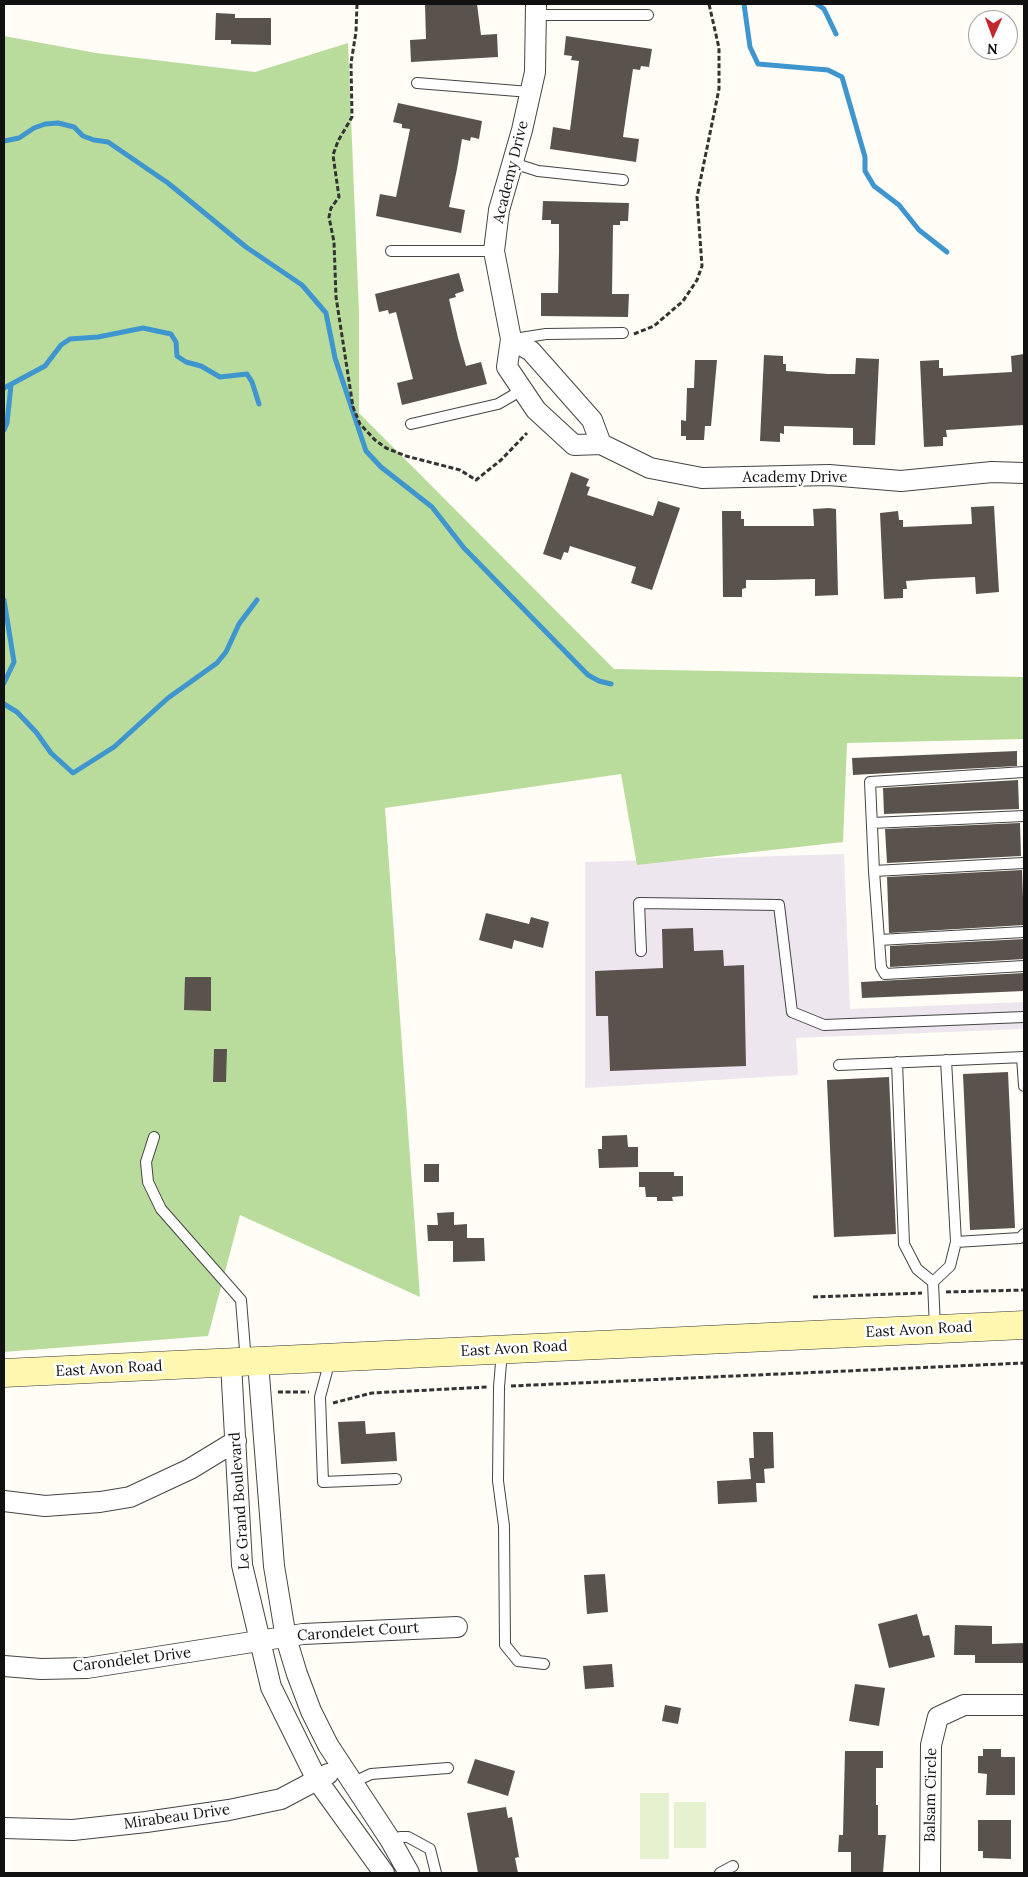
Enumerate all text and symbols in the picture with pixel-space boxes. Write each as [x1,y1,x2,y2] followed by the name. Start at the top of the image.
[968,10,1018,60] north arrow
[987,40,998,58] text: N
[490,119,532,225] street label: Academy Drive
[743,469,847,487] street label: Academy Drive
[865,1318,973,1342] street label: East Avon Road
[460,1337,568,1361] street label: East Avon Road
[55,1357,163,1381] street label: East Avon Road
[226,1432,254,1570] street label: Le Grand Boulevard
[296,1619,420,1645] street label: Carondelet Court
[72,1644,192,1676] street label: Carondelet Drive
[921,1748,941,1842] street label: Balsam Circle
[123,1801,231,1833] street label: Mirabeau Drive

